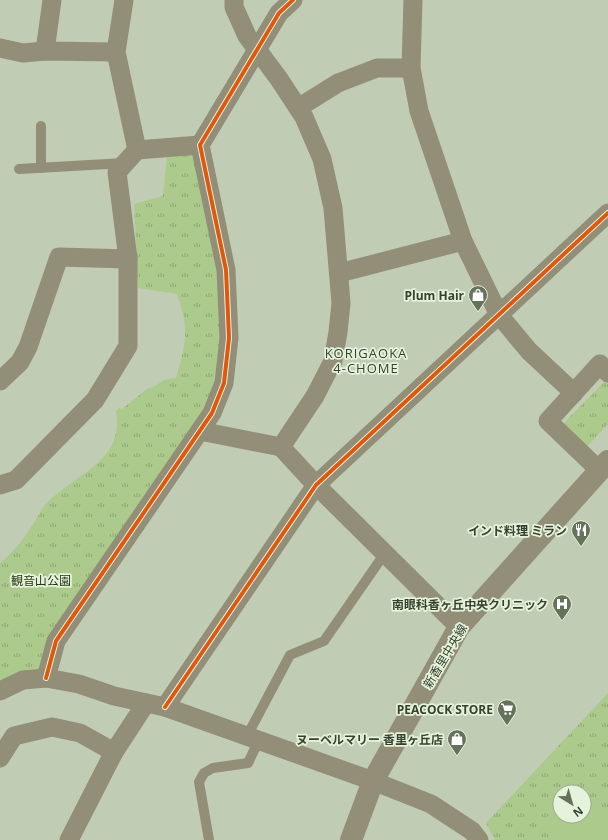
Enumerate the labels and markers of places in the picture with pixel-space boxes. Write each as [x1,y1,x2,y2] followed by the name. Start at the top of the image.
[467,284,489,312] shop icon: Plum Hair
[404,287,465,304] place label: Plum Hair
[570,519,592,547] restaurant icon: インド料理 ミラン
[468,522,567,539] place label: インド料理 ミラン
[551,593,573,621] hospital icon: 南眼科香ヶ丘中央クリニック
[392,596,548,613] place label: 南眼科香ヶ丘中央クリニック
[496,698,518,726] supermarket icon: PEACOCK STORE
[397,701,493,718] place label: PEACOCK STORE
[446,728,468,756] shop icon: ヌーベルマリー 香里ヶ丘店
[296,731,443,748] place label: ヌーベルマリー 香里ヶ丘店

